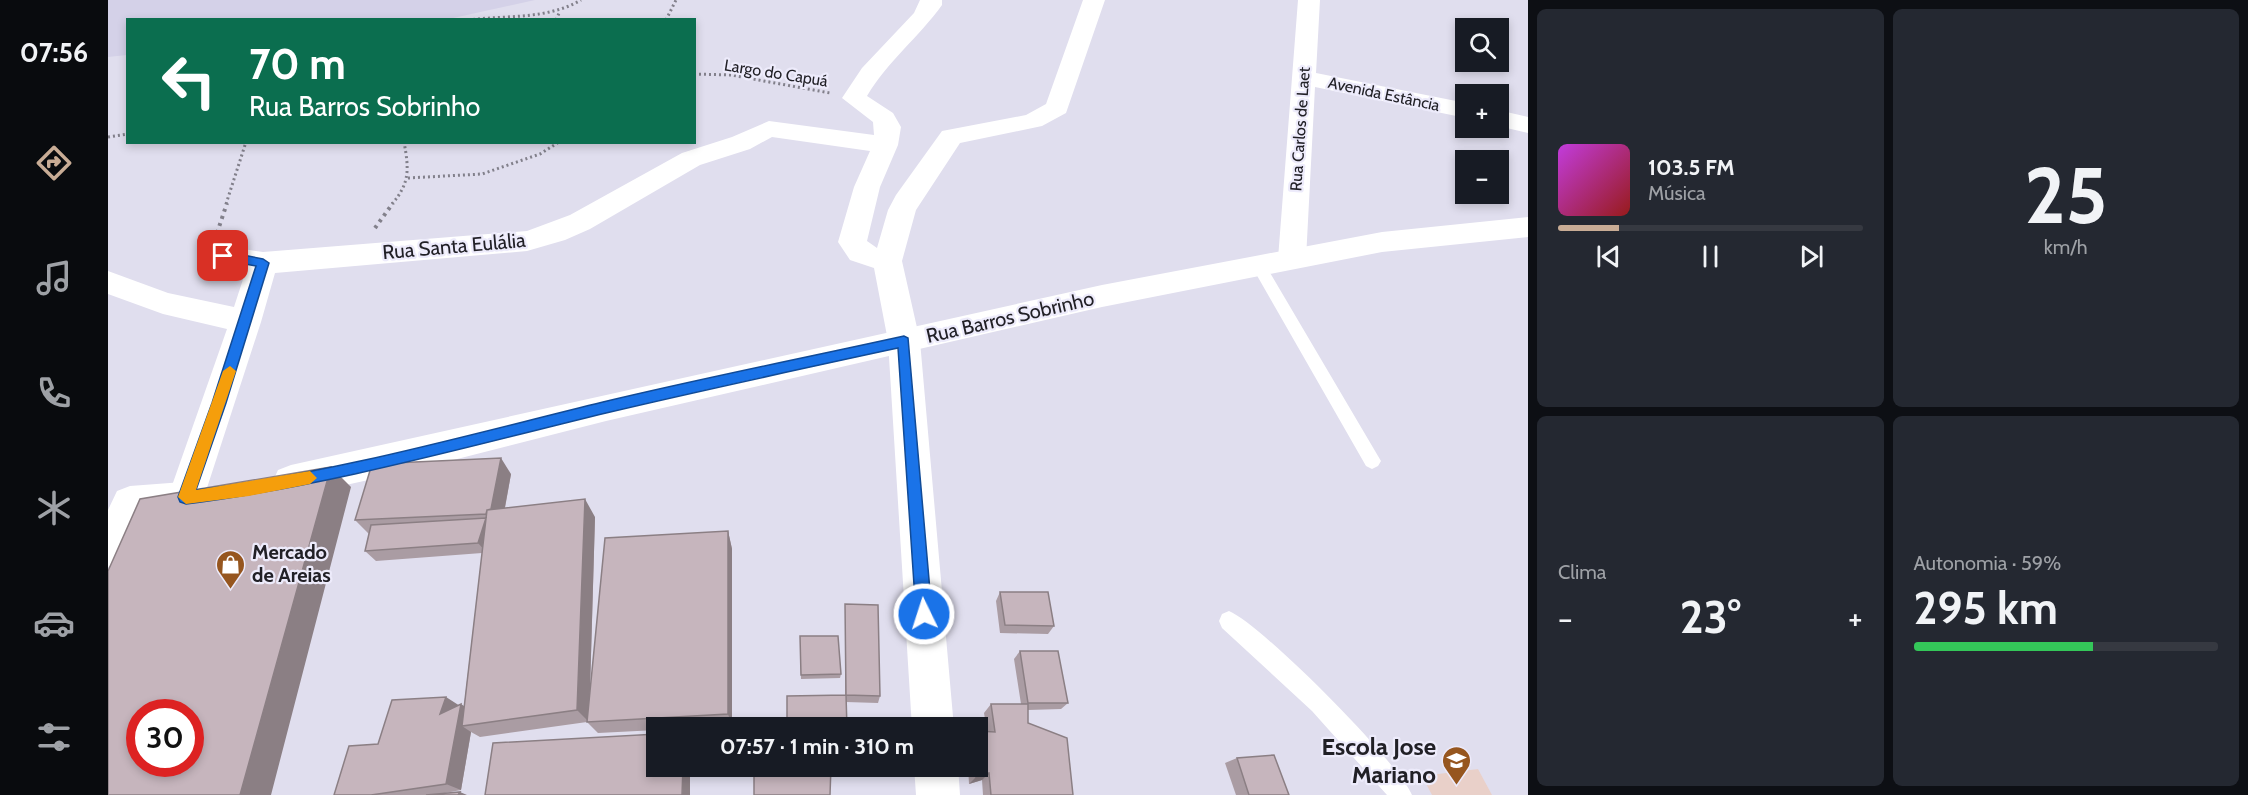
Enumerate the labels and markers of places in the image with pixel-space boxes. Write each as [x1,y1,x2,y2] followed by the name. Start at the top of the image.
[197,230,248,281] pin
[252,540,331,587] place label: Mercado de Areias
[215,548,247,590] shop icon: Mercado de Areias
[1321,732,1436,789] place label: Escola Jose Mariano
[1441,744,1473,786] school or university icon: Escola Jose Mariano

